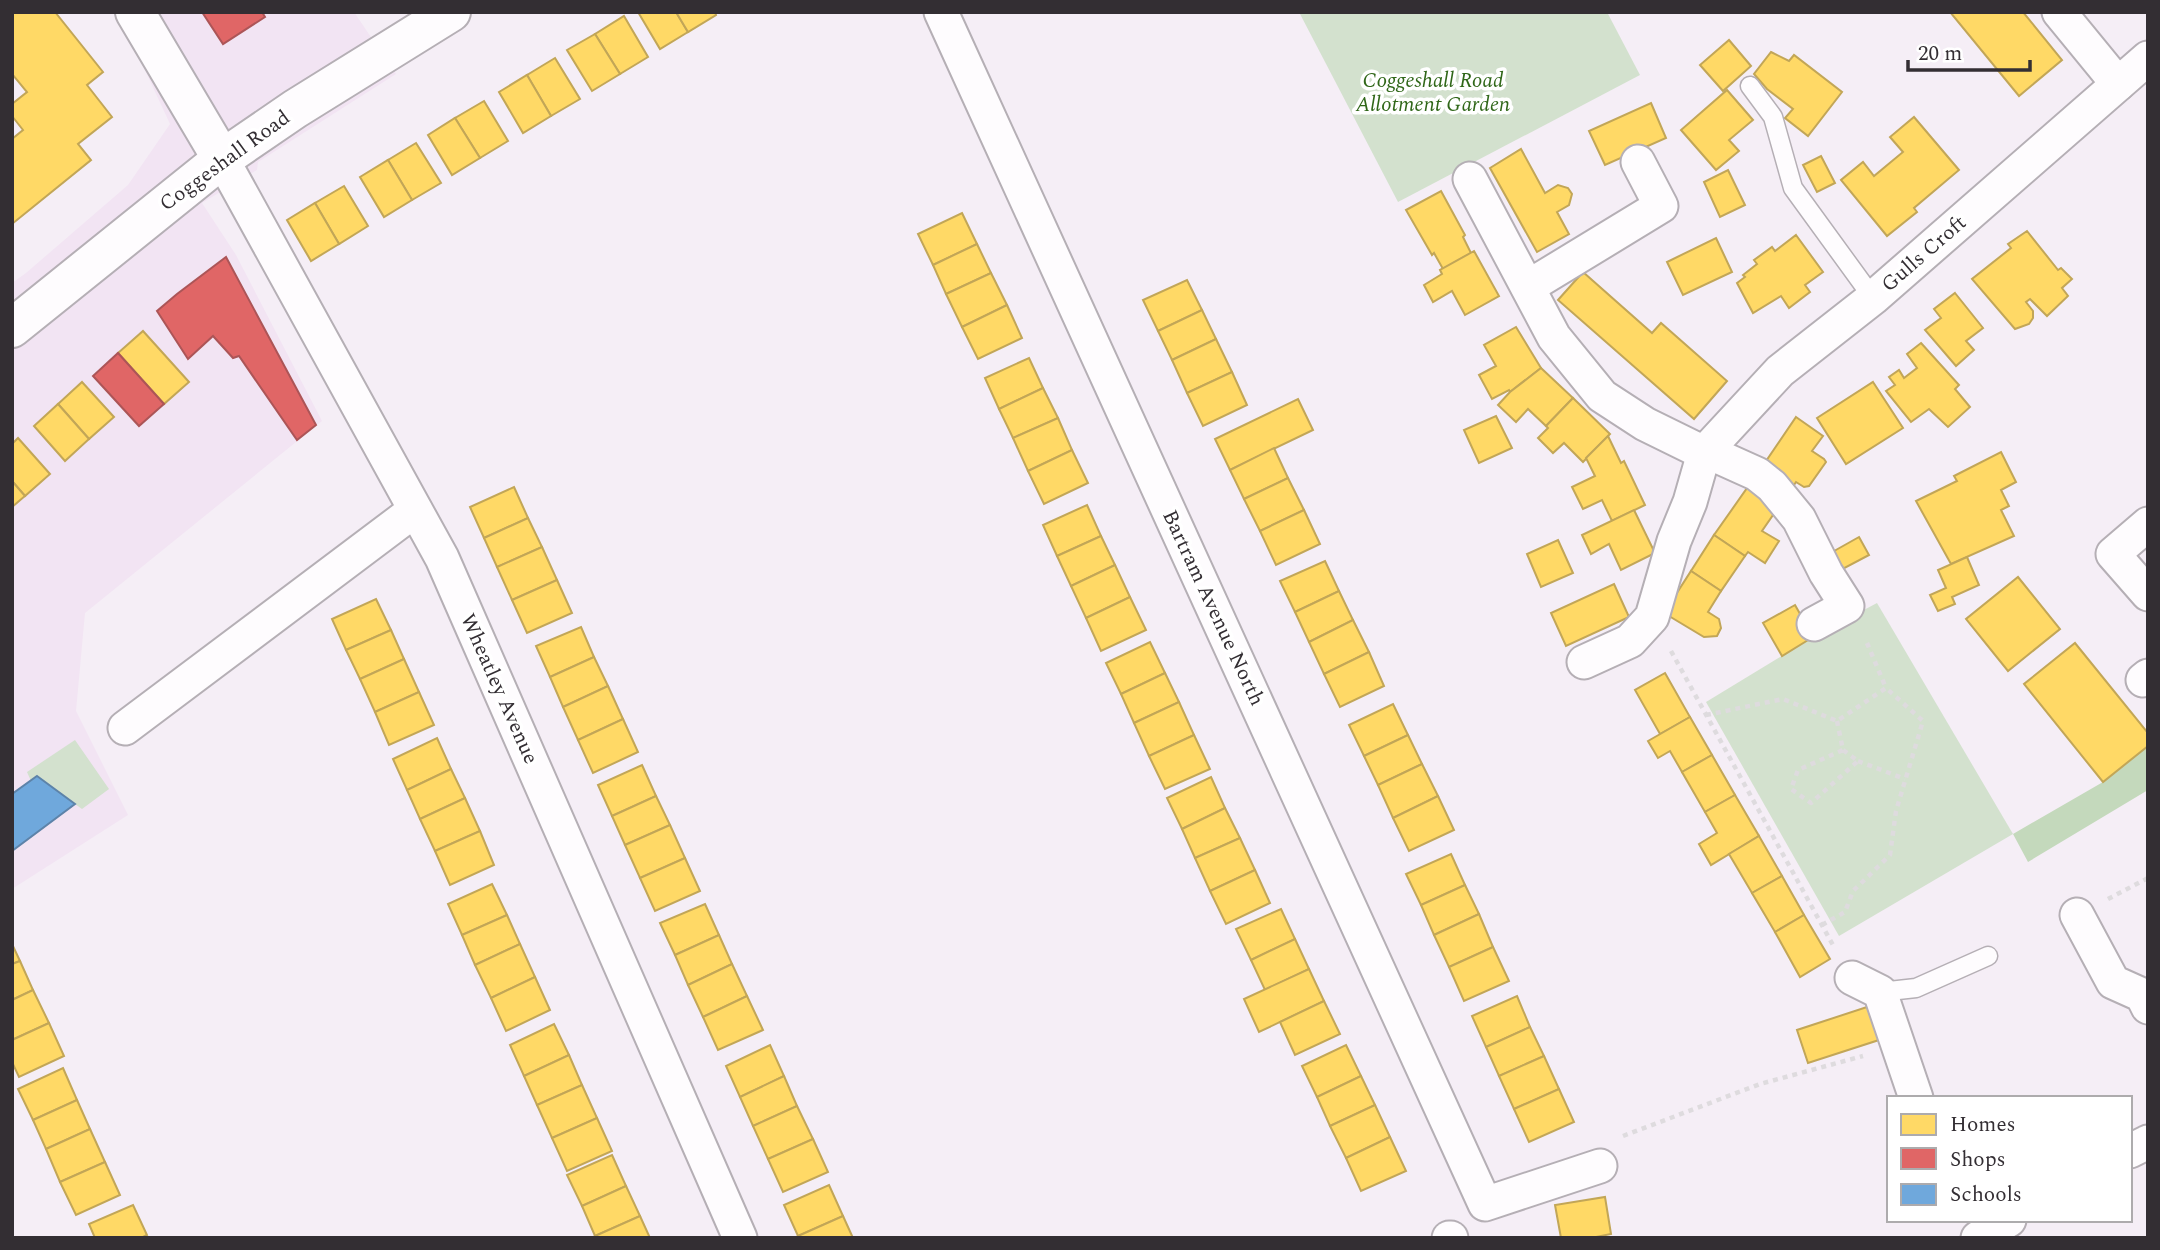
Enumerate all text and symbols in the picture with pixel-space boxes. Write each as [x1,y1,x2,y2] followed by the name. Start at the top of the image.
[1908,28,2030,72] scale bar
[1918,38,1962,70] text: 20 m
[1355,65,1510,121] park label: Coggeshall Road Allotment Garden
[153,102,297,220] street label: Coggeshall Road
[1874,208,1974,300] street label: Gulls Croft
[1154,505,1272,711] street label: Bartram Avenue North
[451,609,547,769] street label: Wheatley Avenue
[1887,1096,2132,1222] legend
[1950,1109,2016,1141] text: Homes
[1950,1144,2006,1176] text: Shops
[1950,1179,2022,1211] text: Schools

